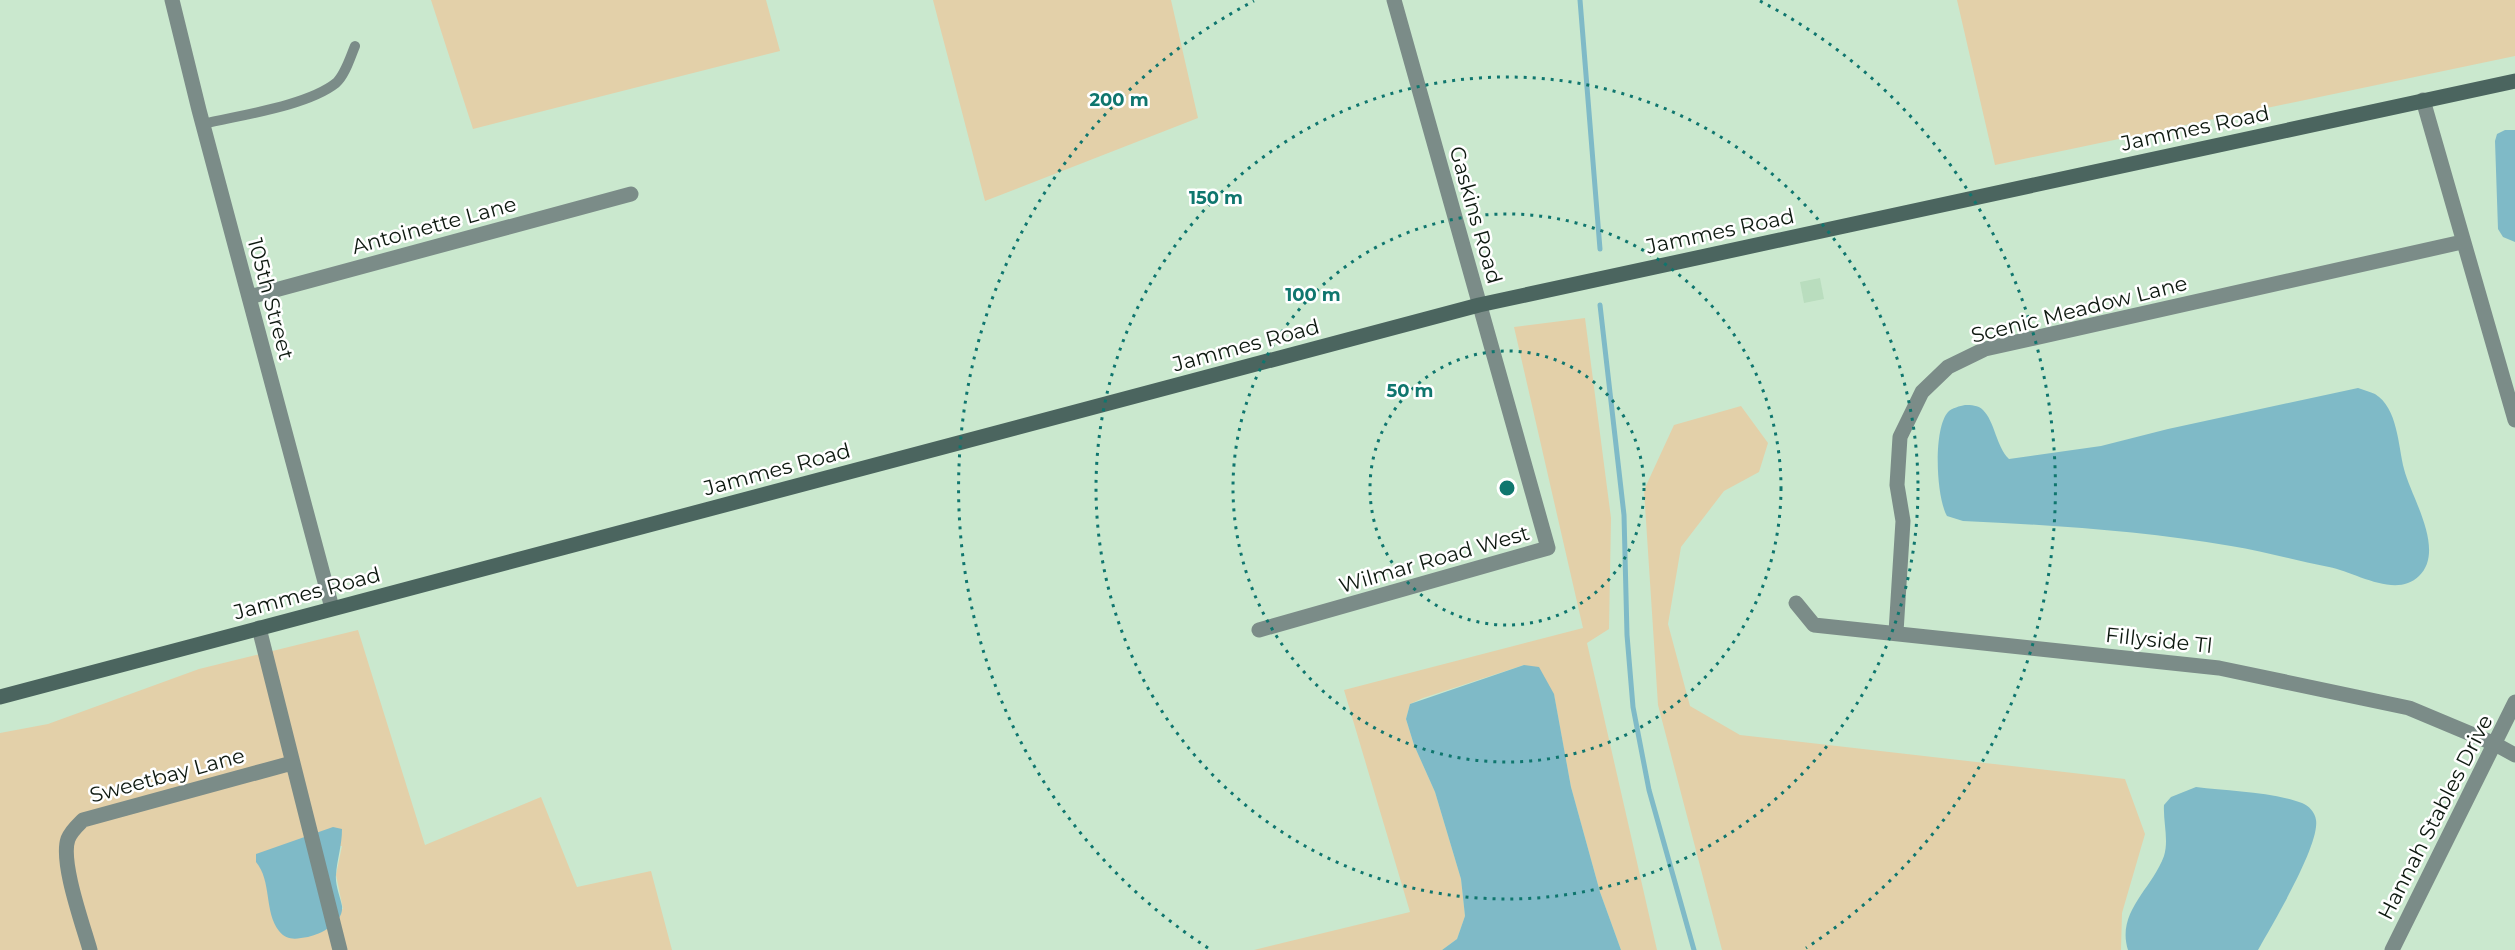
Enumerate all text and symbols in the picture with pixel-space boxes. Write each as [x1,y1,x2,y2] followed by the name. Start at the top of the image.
[1089,89,1149,111] text: 200 m
[2118,100,2271,156] street label: Jammes Road
[1444,143,1508,287] street label: Gaskins Road
[1189,187,1243,209] text: 150 m
[349,191,519,259] street label: Antoinette Lane
[1643,203,1796,259] street label: Jammes Road
[243,235,299,363] street label: 105th Street
[1968,270,2190,348] street label: Scenic Meadow Lane
[1285,284,1341,306] text: 100 m
[1169,313,1322,377] street label: Jammes Road
[1387,380,1433,402] text: 50 m
[700,437,853,501] street label: Jammes Road
[1497,478,1517,498] centre of rings
[1336,520,1532,598] street label: Wilmar Road West
[230,561,383,625] street label: Jammes Road
[2104,622,2214,658] street label: Fillyside Tl
[2372,710,2498,924] street label: Hannah Stables Drive
[87,742,247,808] street label: Sweetbay Lane

